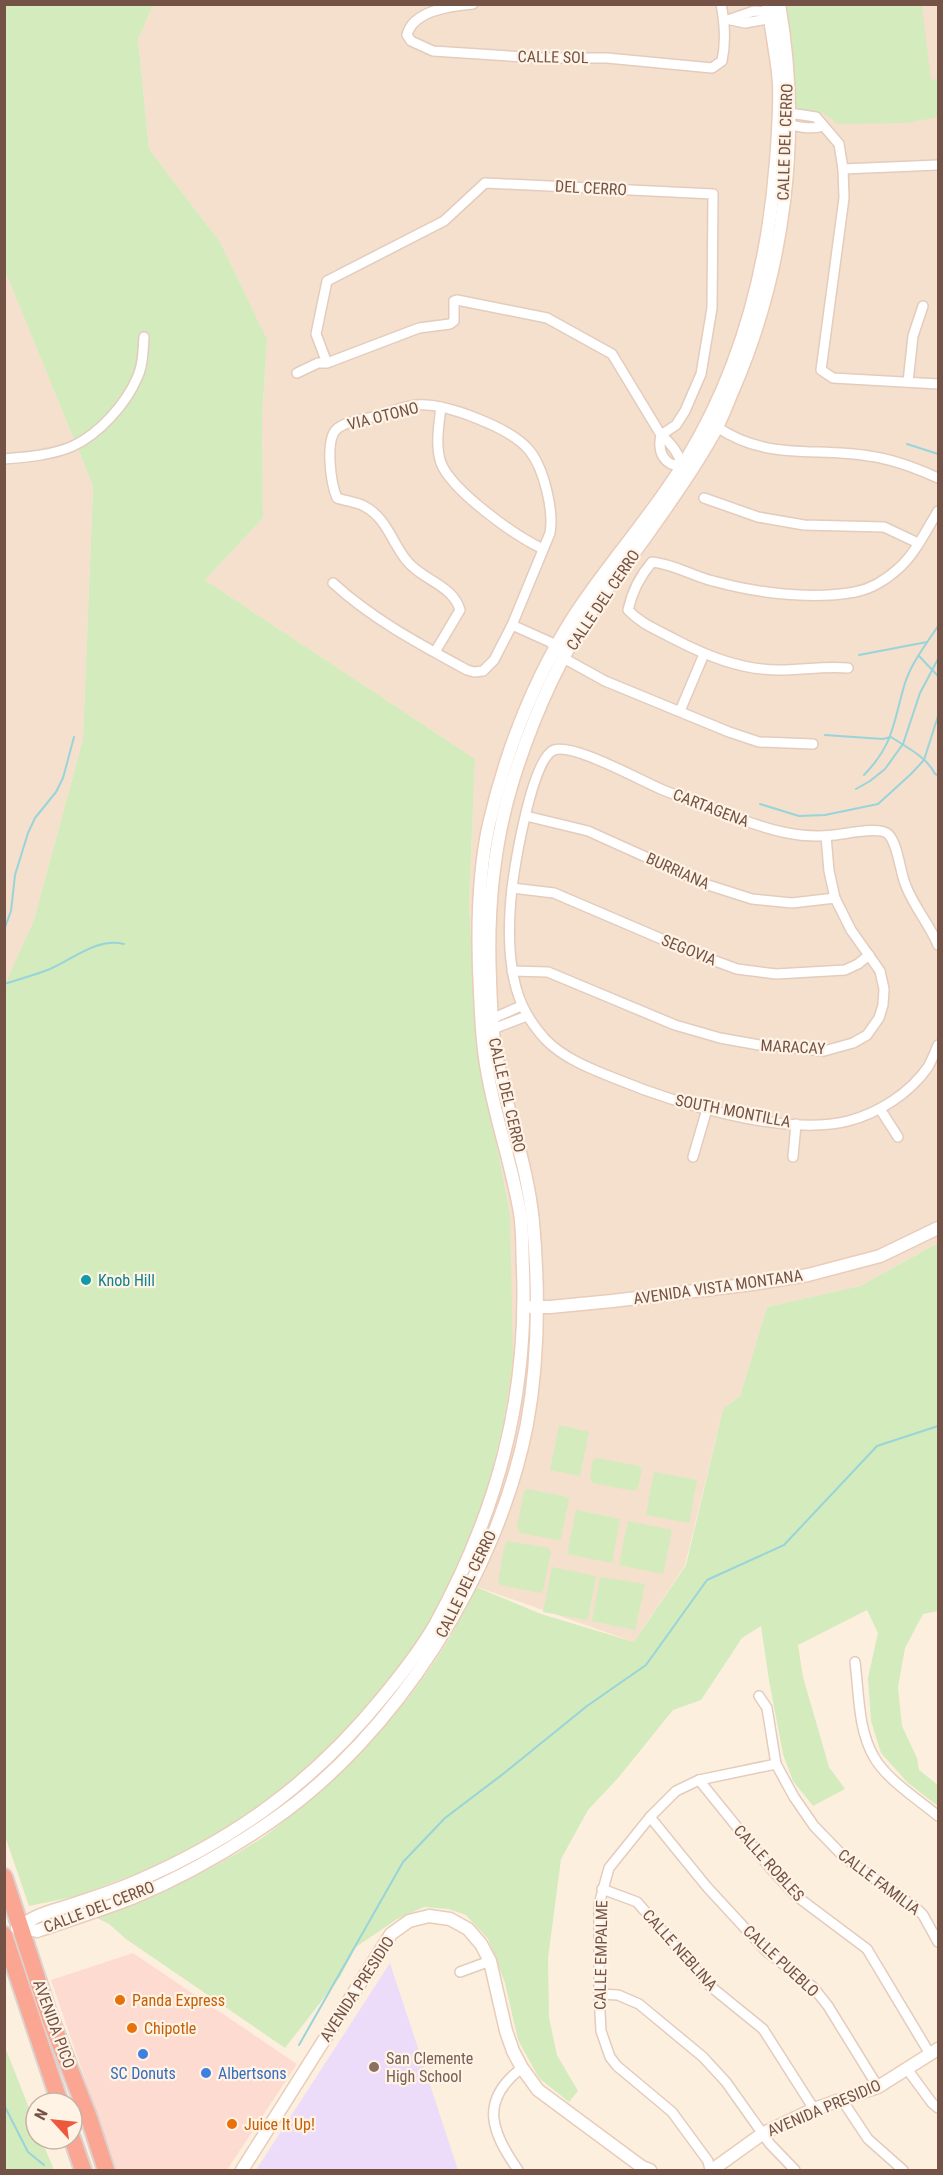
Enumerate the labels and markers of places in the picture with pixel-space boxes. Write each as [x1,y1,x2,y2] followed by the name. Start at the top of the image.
[98,1271,155,1290] place label: Knob Hill
[79,1273,93,1287] marker: Knob Hill
[132,1991,225,2010] place label: Panda Express
[113,1993,127,2007] marker: Panda Express
[144,2019,196,2038] place label: Chipotle
[125,2021,139,2035] marker: Chipotle
[136,2047,150,2061] marker: SC Donuts
[386,2049,473,2086] place label: San Clemente High School
[367,2060,381,2074] marker: San Clemente High School
[110,2064,176,2083] place label: SC Donuts
[218,2064,287,2083] place label: Albertsons
[199,2066,213,2080] marker: Albertsons
[244,2115,315,2134] place label: Juice It Up!
[225,2117,239,2131] marker: Juice It Up!

